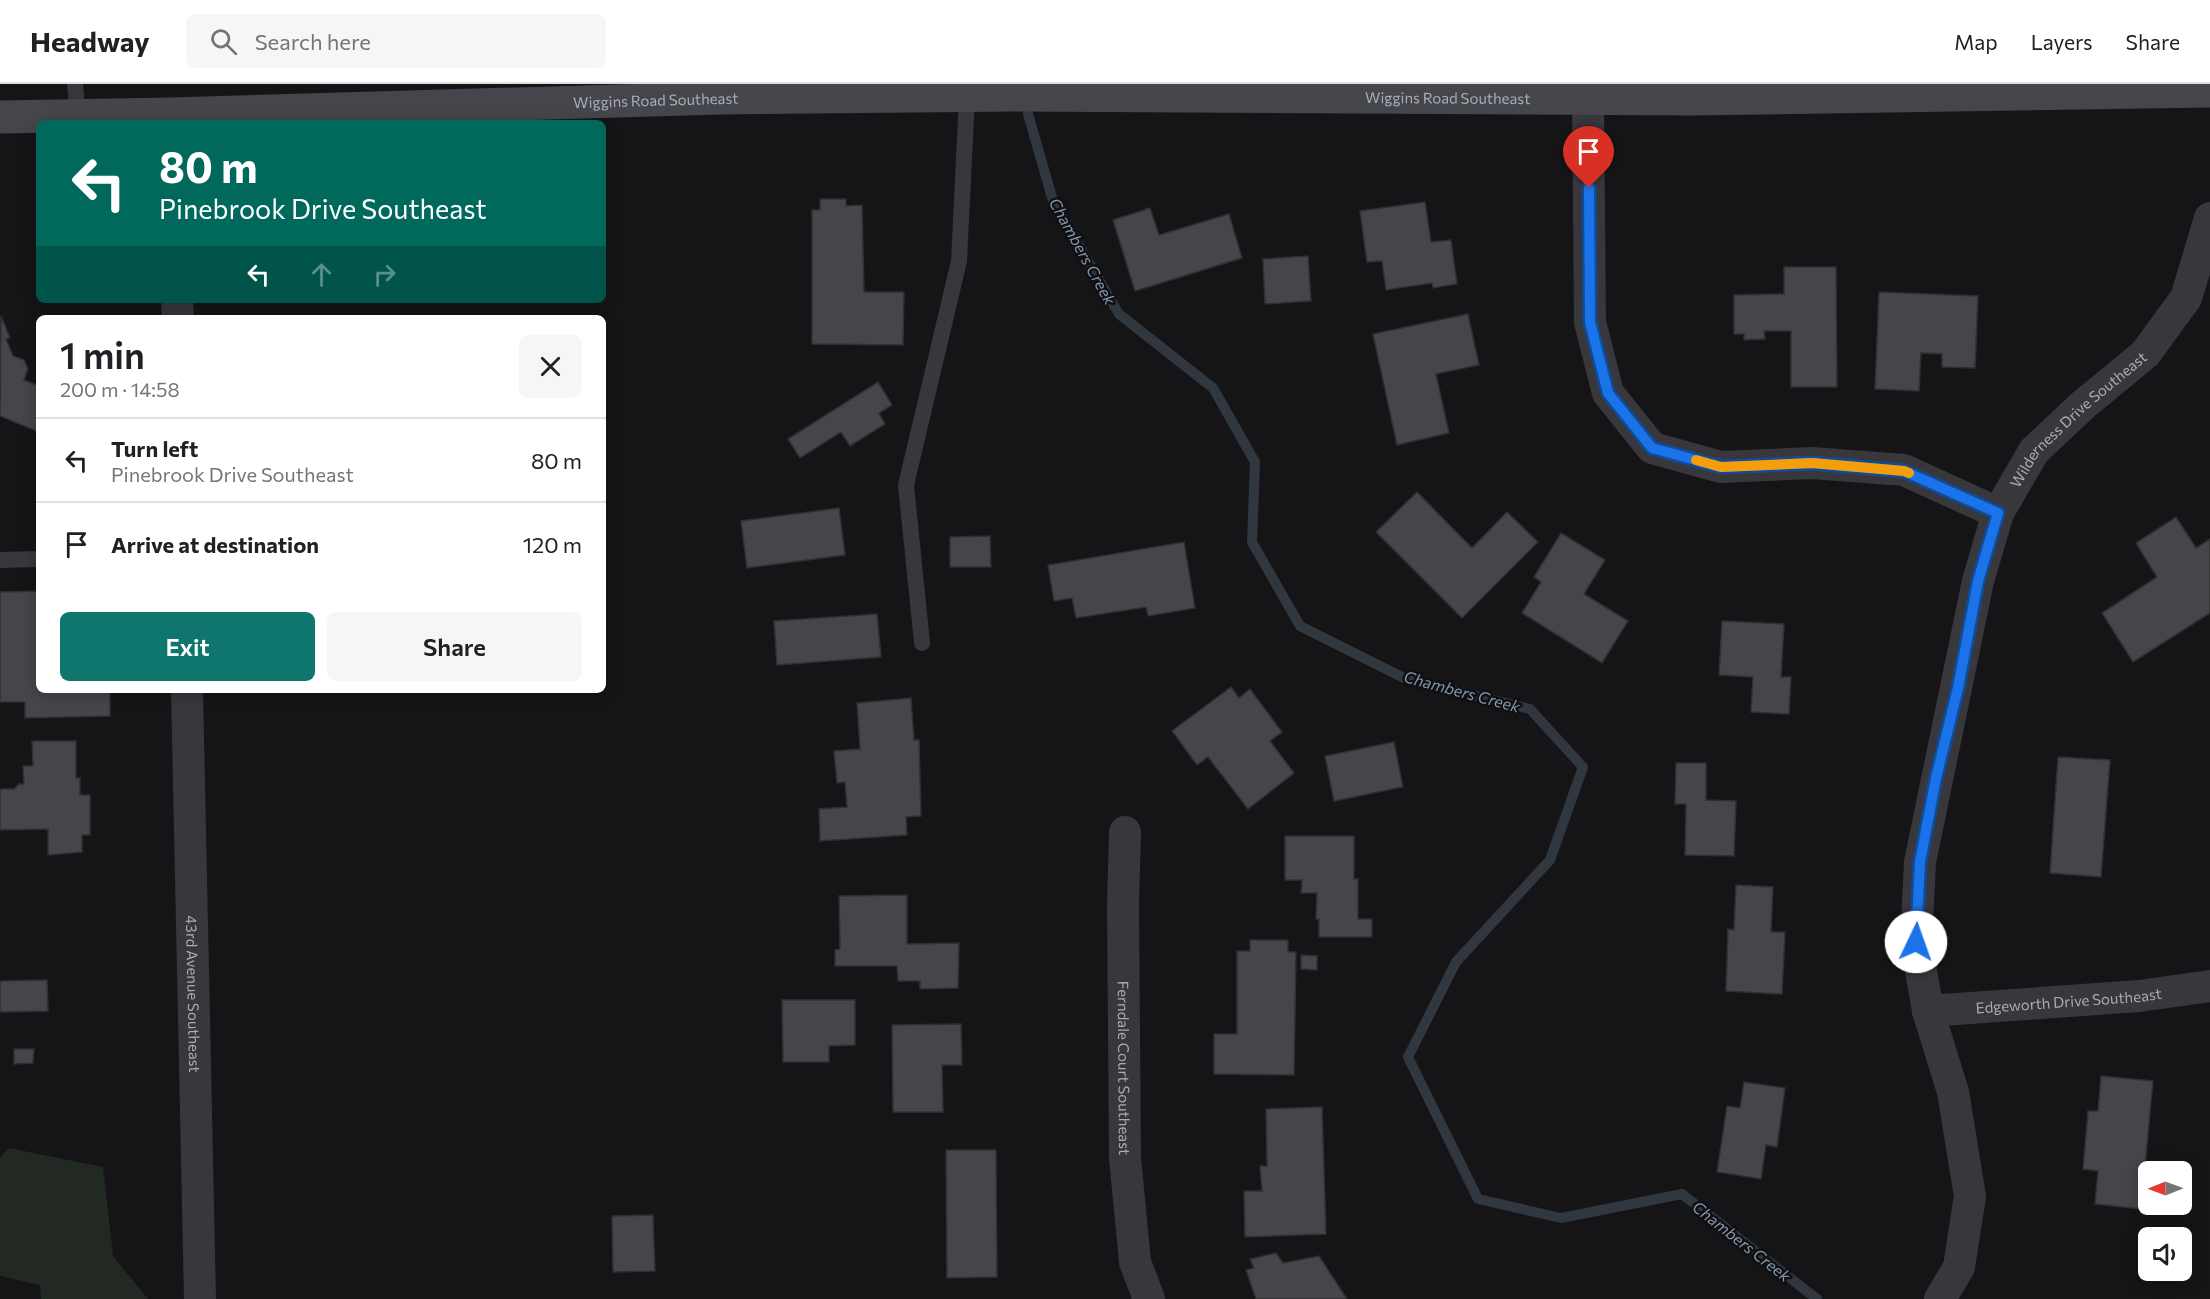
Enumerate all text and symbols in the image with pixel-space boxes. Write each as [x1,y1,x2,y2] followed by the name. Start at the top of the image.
[186,14,606,68] search box
[30,24,150,58] text: Headway
[207,25,240,58] icon: search
[255,28,371,55] text: Search here
[1954,29,1998,54] text: Map
[2031,29,2093,54] text: Layers
[2126,29,2180,54] text: Share
[1365,88,1530,107] street label: Wiggins Road Southeast
[573,89,738,111] street label: Wiggins Road Southeast
[1563,126,1614,188] pin
[1572,135,1605,168] icon: arrive
[159,140,258,192] text: 80 m
[60,144,138,222] icon: left
[159,192,487,225] text: Pinebrook Drive Southeast
[1046,194,1120,308] water label: Chambers Creek
[242,258,275,291] icon: left
[305,258,338,291] icon: ahead
[368,258,401,291] icon: right
[60,332,145,376] text: 1 min
[519,335,582,398] button: close
[2006,347,2150,491] street label: Wilderness Drive Southeast
[60,377,180,401] text: 200 m · 14:58
[111,435,198,462] text: Turn left
[60,444,93,477] icon: left
[531,447,582,474] text: 80 m
[111,462,354,486] text: Pinebrook Drive Southeast
[60,528,93,561] icon: arrive
[111,531,319,558] text: Arrive at destination
[523,531,582,558] text: 120 m
[60,612,315,681] button: Exit
[327,612,582,681] button: Share
[1402,666,1522,716] water label: Chambers Creek
[1884,910,1948,974] position arrow
[183,915,204,1073] street label: 43rd Avenue Southeast
[1115,981,1134,1155] street label: Ferndale Court Southeast
[1975,984,2163,1017] street label: Edgeworth Drive Southeast
[2138,1161,2192,1215] north arrow
[2138,1161,2192,1281] map controls
[1689,1197,1795,1285] water label: Chambers Creek
[2138,1227,2192,1281] button: sound

